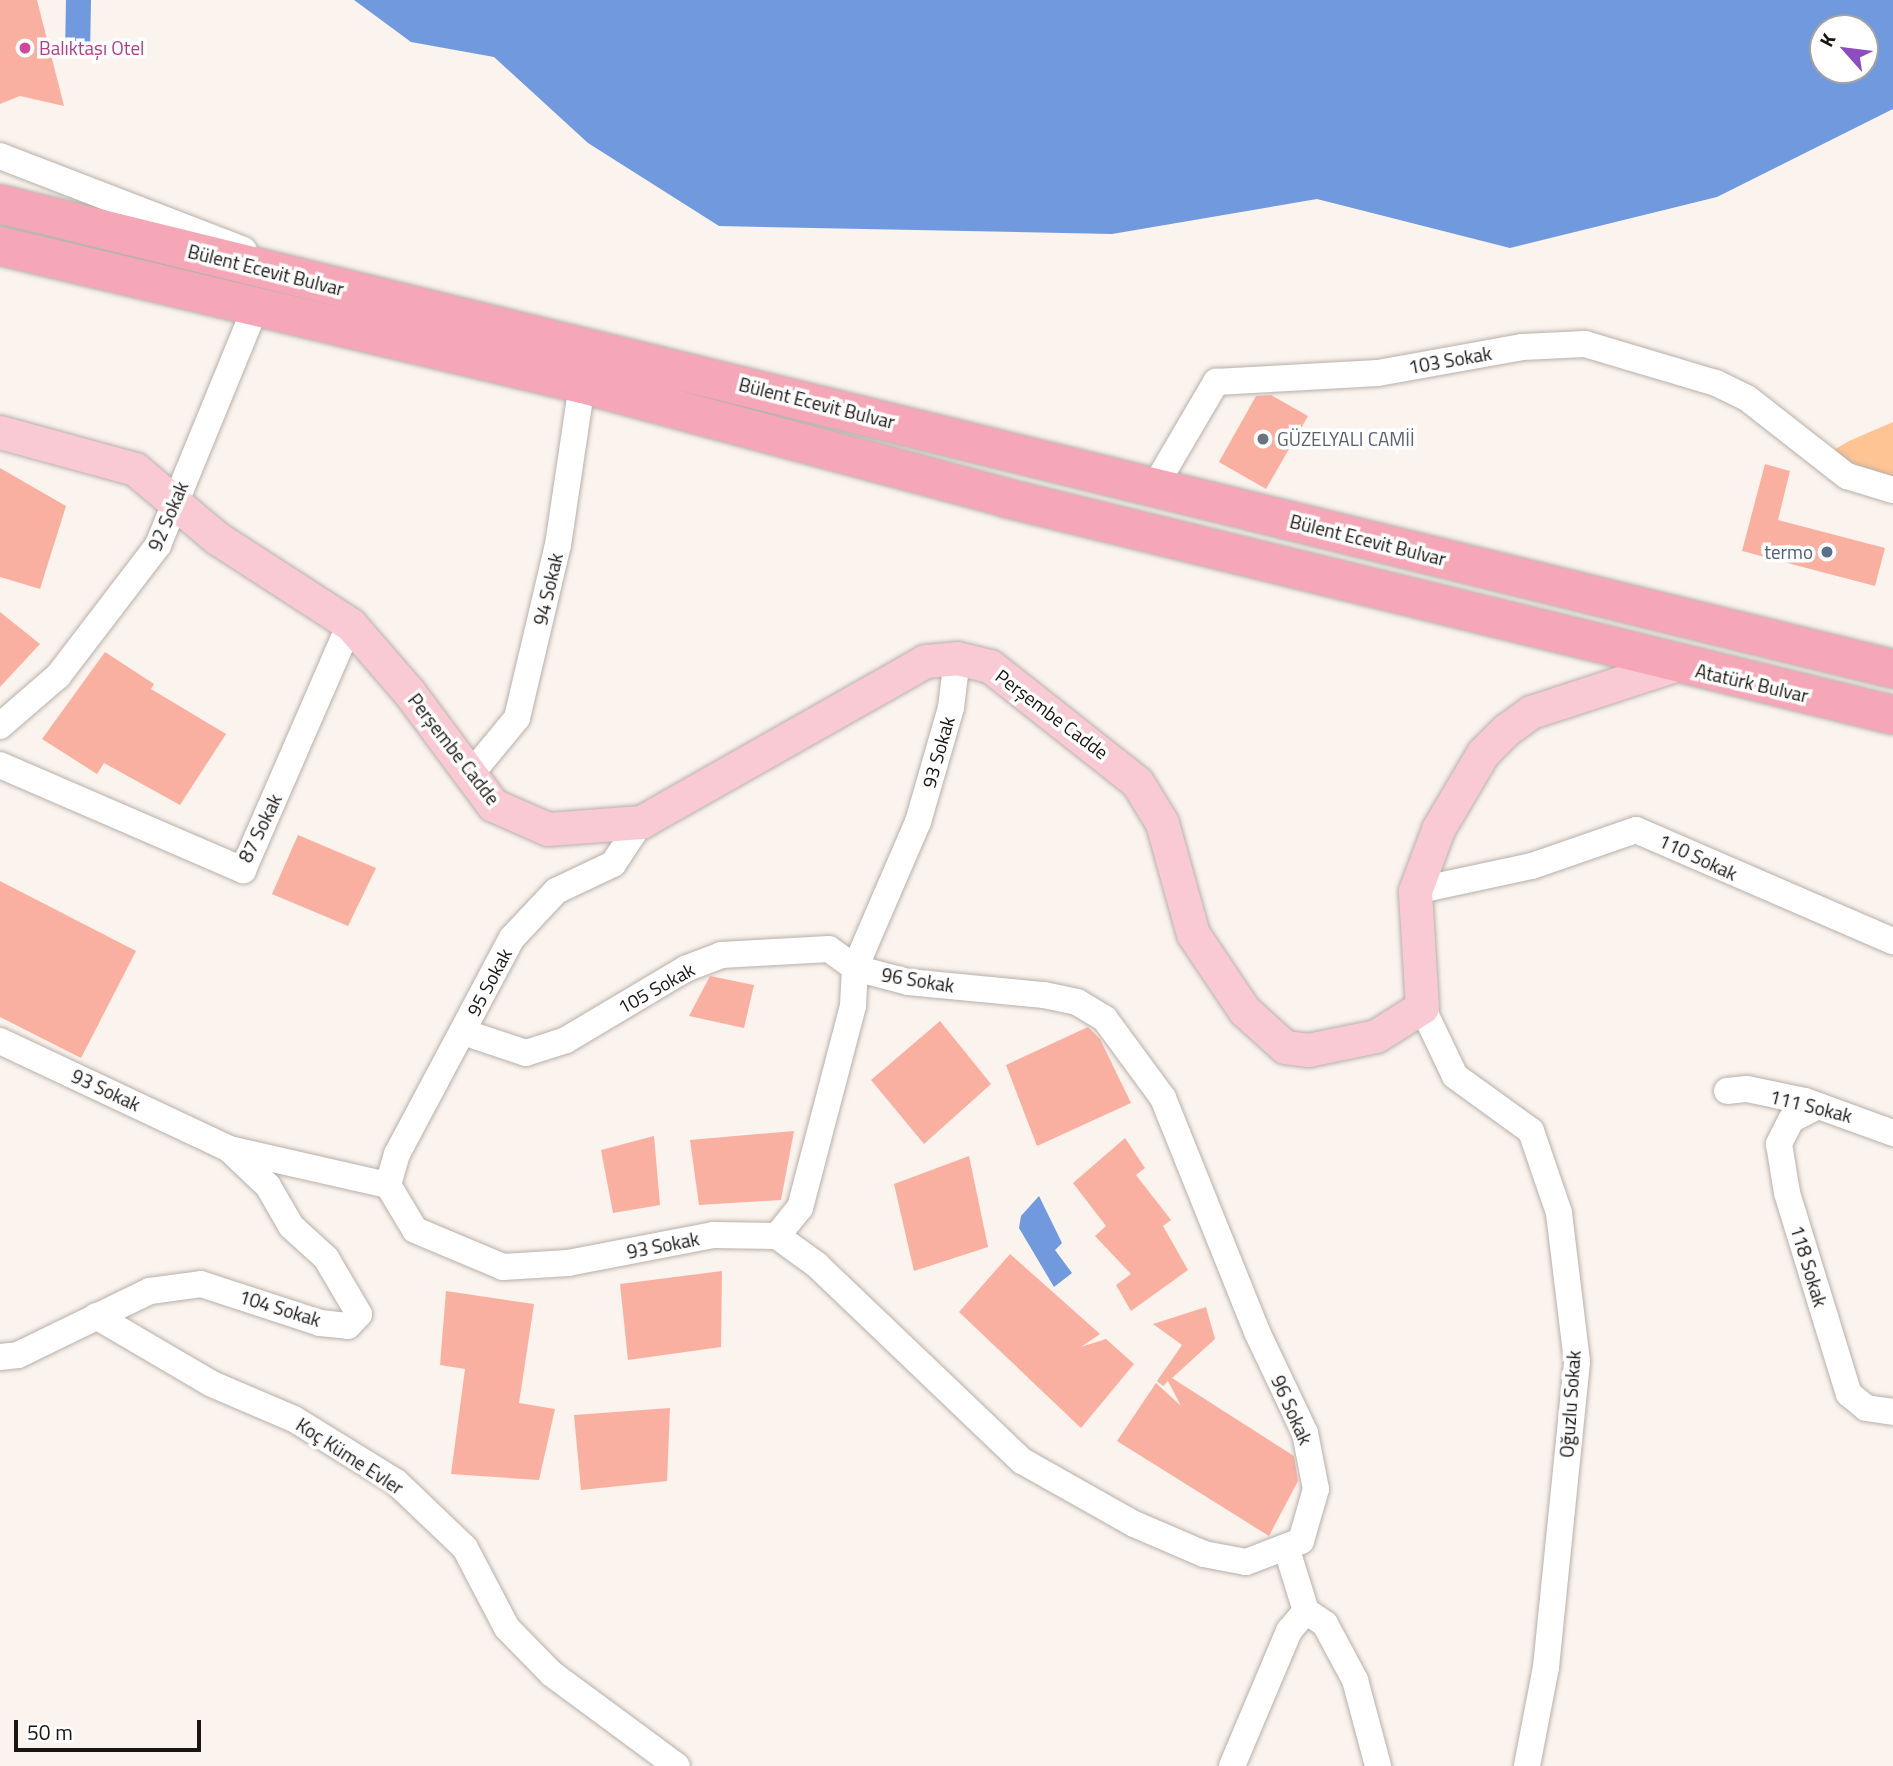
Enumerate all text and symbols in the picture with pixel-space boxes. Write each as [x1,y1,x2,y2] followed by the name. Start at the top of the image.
[1809,14,1879,84] north arrow
[1811,28,1842,52] text: K
[39,37,144,59] place label: Balıktaşı Otel
[17,40,33,56] marker: Balıktaşı Otel
[186,240,346,300] street label: Bülent Ecevit Bulvar
[1407,341,1493,379] street label: 103 Sokak
[737,373,897,433] street label: Bülent Ecevit Bulvar
[1277,428,1415,450] place label: GÜZELYALI CAMİİ
[1255,431,1271,447] marker: GÜZELYALI CAMİİ
[143,478,193,554] street label: 92 Sokak
[1288,510,1448,570] street label: Bülent Ecevit Bulvar
[1764,541,1813,563] place label: termo
[1819,544,1835,560] marker: termo
[529,551,567,627] street label: 94 Sokak
[1693,659,1811,707] street label: Atatürk Bulvar
[991,664,1113,764] street label: Perşembe Cadde
[403,689,505,809] street label: Perşembe Cadde
[917,714,959,790] street label: 93 Sokak
[234,790,286,866] street label: 87 Sokak
[1655,829,1741,885] street label: 110 Sokak
[462,944,516,1020] street label: 95 Sokak
[614,958,698,1018] street label: 105 Sokak
[880,963,956,997] street label: 96 Sokak
[68,1064,144,1116] street label: 93 Sokak
[1767,1085,1855,1127] street label: 111 Sokak
[1786,1222,1832,1310] street label: 118 Sokak
[625,1227,701,1263] street label: 93 Sokak
[236,1285,324,1331] street label: 104 Sokak
[1555,1349,1585,1459] street label: Oğuzlu Sokak
[1267,1372,1317,1448] street label: 96 Sokak
[292,1413,408,1499] street label: Koç Küme Evler
[18,1706,205,1750] scale bar
[27,1716,73,1748] text: 50 m

